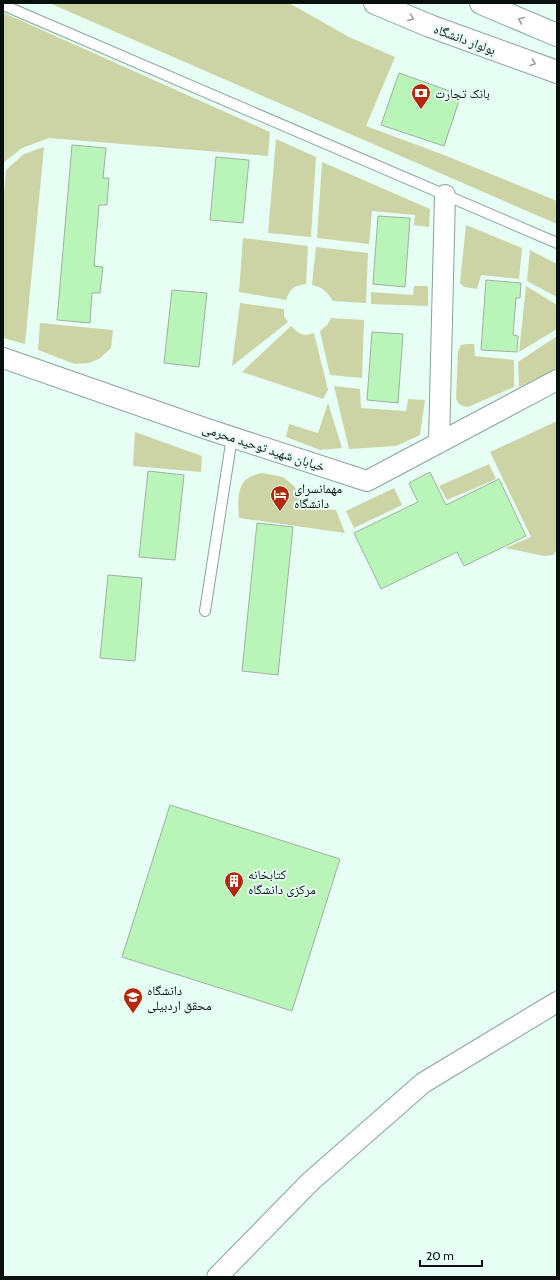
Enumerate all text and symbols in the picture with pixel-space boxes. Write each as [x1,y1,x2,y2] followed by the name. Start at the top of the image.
[406,13,414,21] one-way arrow
[518,16,525,24] one-way arrow
[431,20,498,59] street label: بولوار دانشگاه
[529,59,536,67] one-way arrow
[410,82,432,110] bank icon: بانک تجارت
[435,85,490,102] place label: بانک تجارت
[200,420,327,475] street label: خیابان شهید توحید محرمی
[294,480,342,511] place label: مهمانسرای دانشگاه
[269,484,291,512] hotel icon: مهمانسرای دانشگاه
[248,866,316,898] place label: کتابخانه مرکزی دانشگاه
[223,870,245,898] building icon: کتابخانه مرکزی دانشگاه
[147,982,212,1014] place label: دانشگاه محقق اردبیلی
[122,986,144,1014] school or university icon: دانشگاه محقق اردبیلی
[420,1242,482,1268] scale bar
[426,1248,454,1263] text: 20 m

